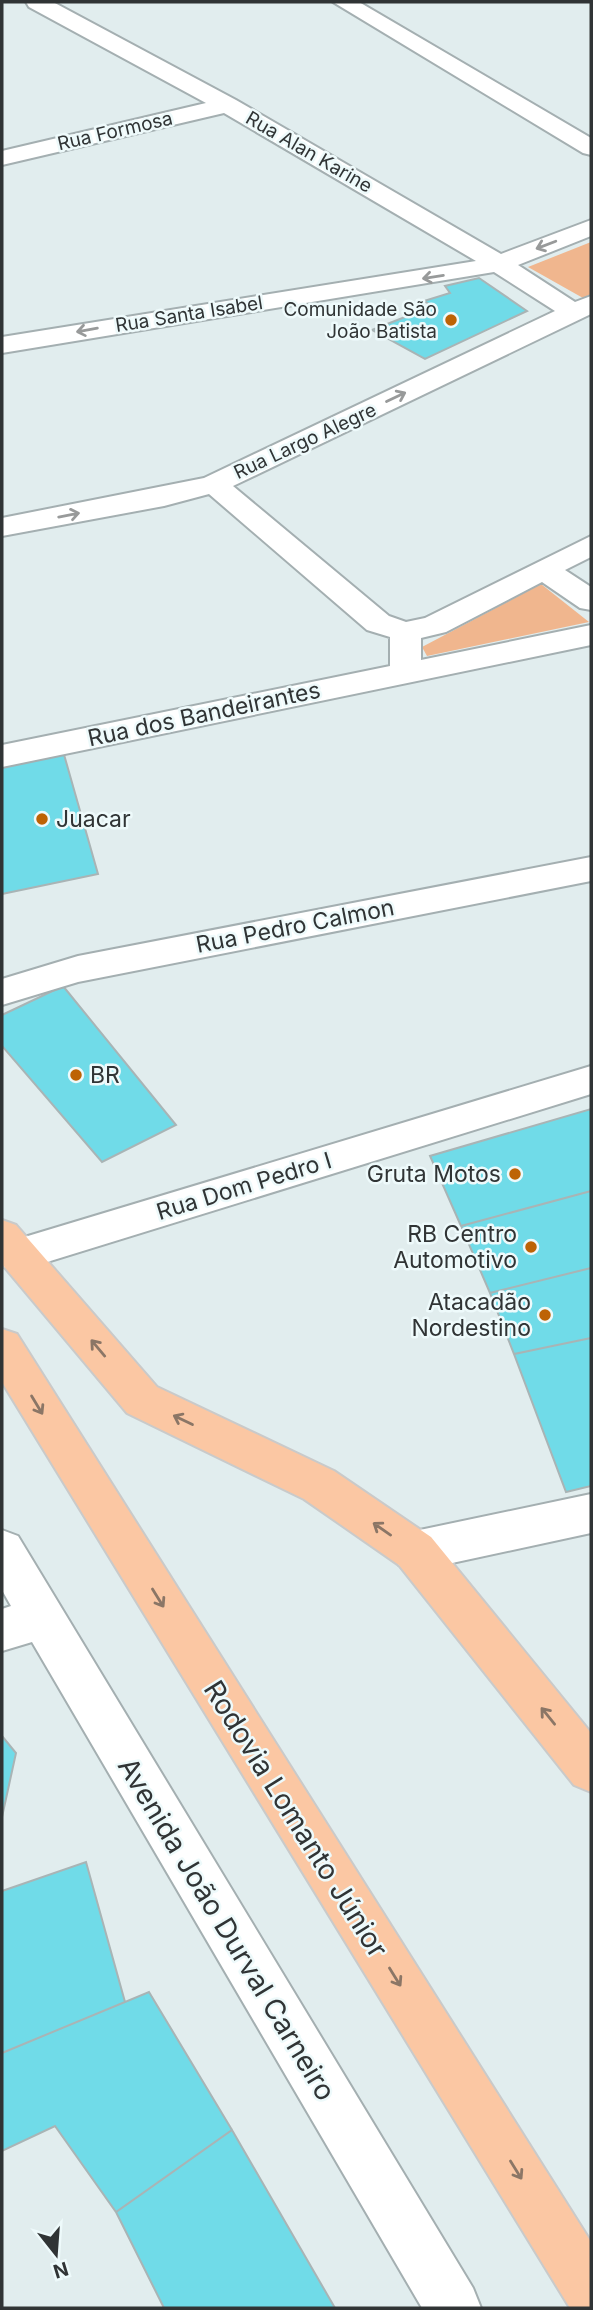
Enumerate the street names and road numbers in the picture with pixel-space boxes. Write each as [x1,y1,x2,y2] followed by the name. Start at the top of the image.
[242,106,376,198] street label: Rua Alan Karine
[55,107,175,155] street label: Rua Formosa
[114,291,264,337] street label: Rua Santa Isabel
[230,398,380,484] street label: Rua Largo Alegre
[85,676,323,752] street label: Rua dos Bandeirantes
[194,893,396,959] street label: Rua Pedro Calmon
[153,1146,335,1226] street label: Rua Dom Pedro I
[197,1674,395,1964] street label: Rodovia Lomanto Júnior
[111,1751,343,2107] street label: Avenida João Durval Carneiro

